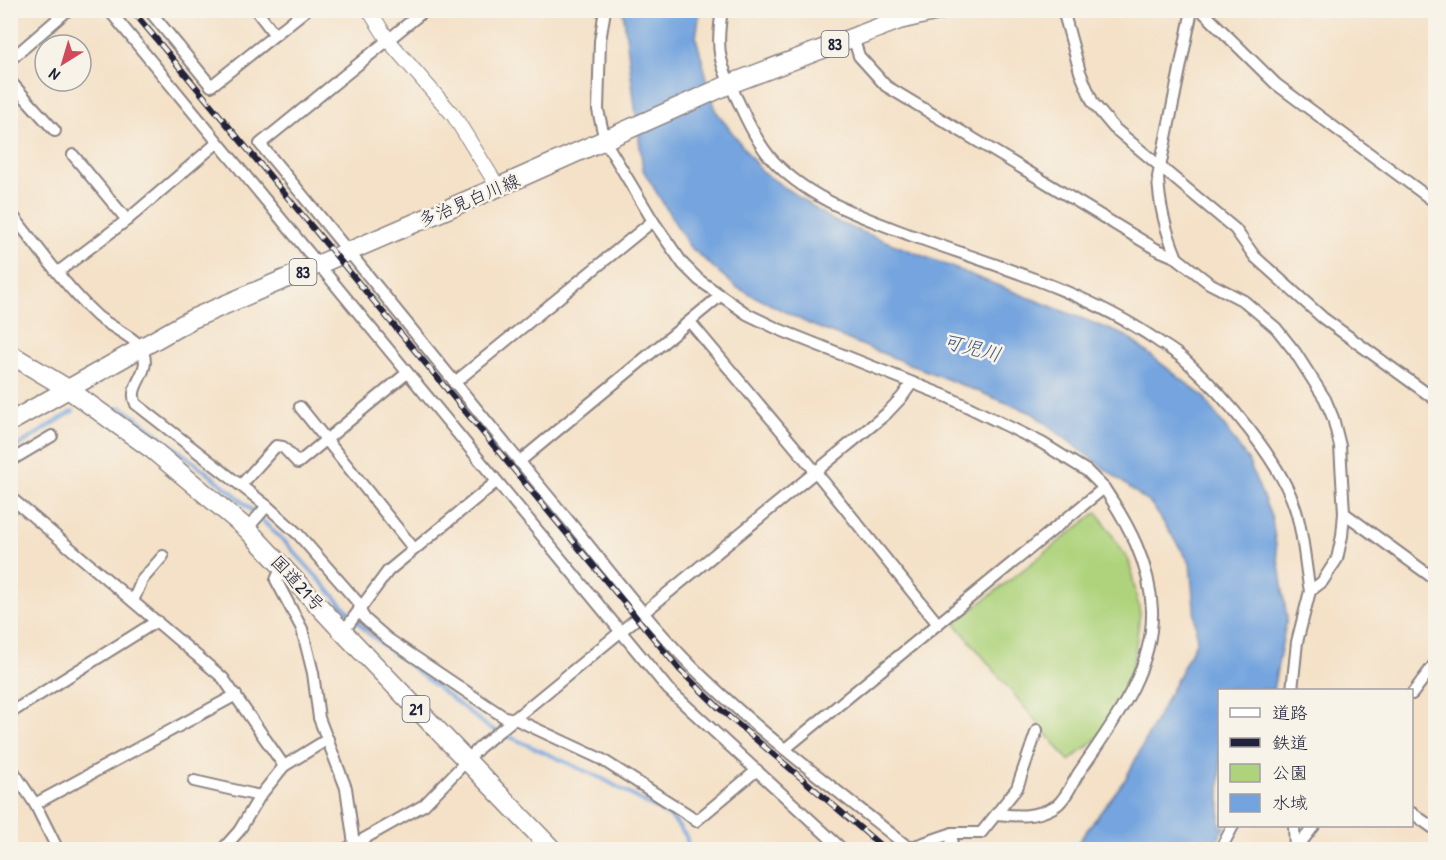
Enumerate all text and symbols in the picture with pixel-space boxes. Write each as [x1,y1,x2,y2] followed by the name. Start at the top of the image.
[822,31,848,57] road number: 83
[33,33,93,93] north arrow
[44,63,64,86] text: N
[414,167,524,233] street label: 多治見白川線
[290,259,316,285] road number: 83
[940,326,1004,368] water label: 可児川
[265,549,331,617] street label: 国道21号
[1218,689,1413,827] legend
[402,696,430,722] road number: 21
[1272,700,1308,725] text: 道路
[1272,730,1308,755] text: 鉄道
[1272,760,1308,785] text: 公園
[1272,790,1308,815] text: 水域

